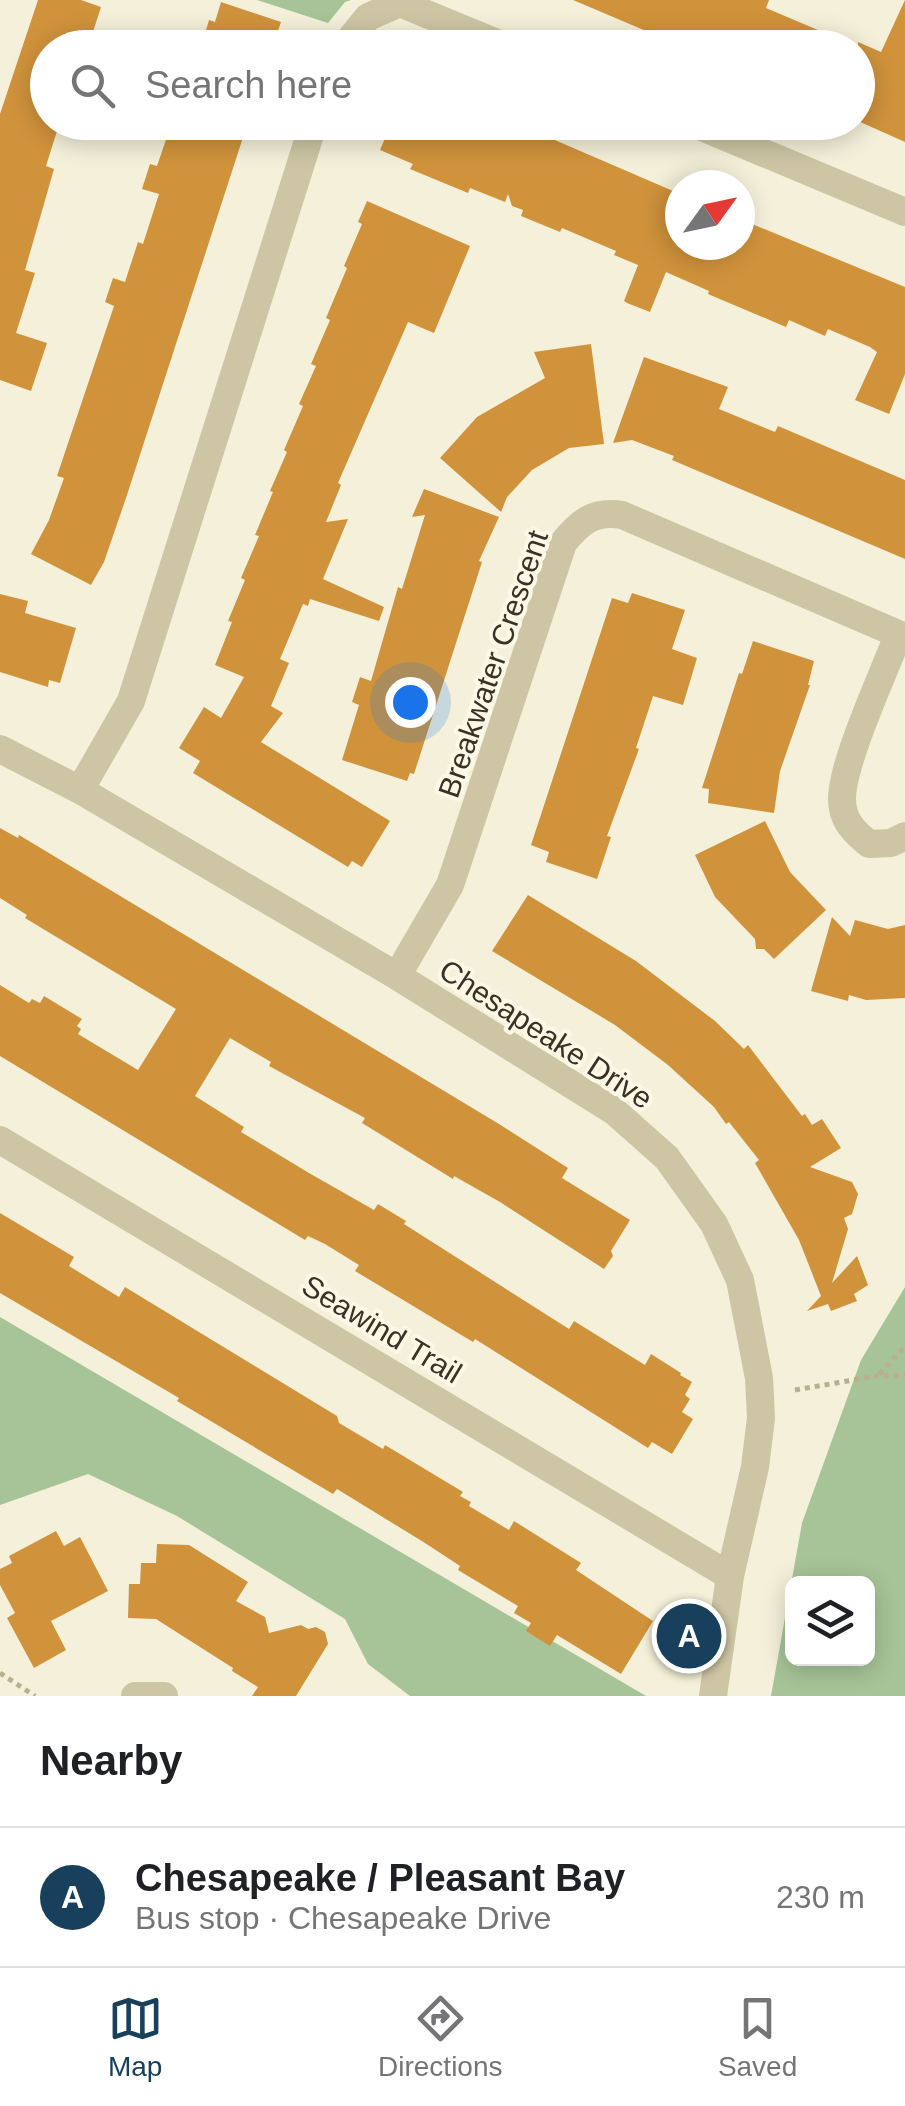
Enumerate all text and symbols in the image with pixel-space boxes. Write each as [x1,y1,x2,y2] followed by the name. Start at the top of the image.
[30,30,875,140] search box
[65,58,120,113] icon: search
[145,64,352,106] text: Search here
[665,170,755,260] north arrow
[432,526,554,802] street label: Breakwater Crescent
[385,677,436,728] your location
[434,953,658,1115] street label: Chesapeake Drive
[296,1268,468,1390] street label: Seawind Trail
[785,1576,875,1666] map controls
[785,1576,875,1666] button: layers
[656,1598,722,1674] pin: A
[40,1737,182,1784] text: Nearby
[135,1857,625,1899] text: Chesapeake / Pleasant Bay
[61,1879,84,1915] text: A
[776,1879,865,1915] text: 230 m
[135,1900,551,1936] text: Bus stop · Chesapeake Drive
[108,1991,163,2083] tab: Map
[378,1991,503,2083] tab: Directions
[718,1991,797,2083] tab: Saved

